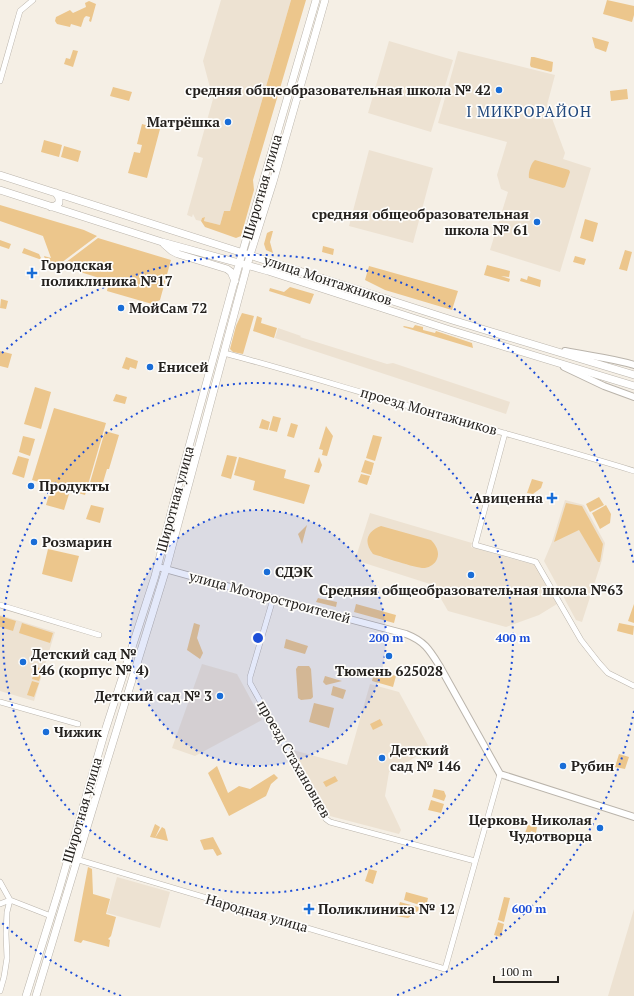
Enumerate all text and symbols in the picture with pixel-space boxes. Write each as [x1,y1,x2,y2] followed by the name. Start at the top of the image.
[185,80,491,99] place label: средняя общеобразовательная школа № 42
[494,85,504,95] marker: средняя общеобразовательная школа № 42
[466,101,592,121] district label: I МИКРОРАЙОН
[147,112,220,131] place label: Матрёшка
[223,117,233,127] marker: Матрёшка
[237,132,286,242] street label: Широтная улица
[312,204,529,239] place label: средняя общеобразовательная школа № 61
[532,217,542,227] marker: средняя общеобразовательная школа № 61
[260,249,395,309] street label: улица Монтажников
[41,255,173,290] place label: Городская поликлиника №17
[26,267,38,279] marker: Городская поликлиника №17
[129,298,208,317] place label: МойСам 72
[116,303,126,313] marker: МойСам 72
[158,357,209,376] place label: Енисей
[145,362,155,372] marker: Енисей
[358,382,500,439] street label: проезд Монтажников
[151,444,198,554] street label: Широтная улица
[39,476,110,495] place label: Продукты
[26,481,36,491] marker: Продукты
[472,488,543,507] place label: Авиценна
[546,492,558,504] marker: Авиценна
[42,532,112,551] place label: Розмарин
[29,537,39,547] marker: Розмарин
[275,562,313,581] place label: СДЭК
[186,566,353,627] street label: улица Моторостроителей
[262,567,272,577] marker: СДЭК
[466,570,476,580] marker: Средняя общеобразовательная школа №63
[319,580,623,599] place label: Средняя общеобразовательная школа №63
[369,630,403,645] text: 200 m
[496,630,530,645] text: 400 m
[251,631,265,645] centre of rings
[31,644,149,679] place label: Детский сад № 146 (корпус № 4)
[384,651,394,661] marker: Тюмень 625028
[18,657,28,667] marker: Детский сад № 146 (корпус № 4)
[335,661,443,680] place label: Тюмень 625028
[95,686,212,705] place label: Детский сад № 3
[215,691,225,701] marker: Детский сад № 3
[253,696,336,821] street label: проезд Стахановцев
[54,722,103,741] place label: Чижик
[41,727,51,737] marker: Чижик
[390,740,461,775] place label: Детский сад № 146
[377,753,387,763] marker: Детский сад № 146
[57,755,106,865] street label: Широтная улица
[571,756,614,775] place label: Рубин
[558,761,568,771] marker: Рубин
[469,810,592,845] place label: Церковь Николая Чудотворца
[595,823,605,833] marker: Церковь Николая Чудотворца
[204,889,311,936] street label: Народная улица
[318,899,455,918] place label: Поликлиника № 12
[512,901,546,916] text: 600 m
[303,903,315,915] marker: Поликлиника № 12
[494,958,558,984] scale bar
[500,964,533,979] text: 100 m

